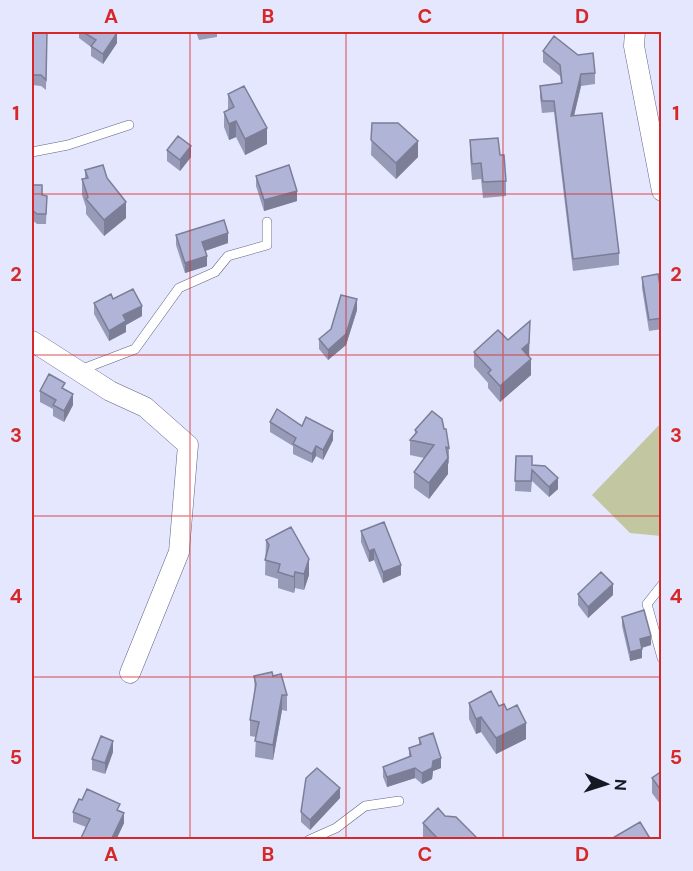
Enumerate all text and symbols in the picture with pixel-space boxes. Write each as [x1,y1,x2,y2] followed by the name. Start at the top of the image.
[104,3,118,29] text: A
[262,3,274,29] text: B
[418,3,432,29] text: C
[575,3,589,29] text: D
[12,100,20,126] text: 1
[672,100,680,126] text: 1
[10,261,22,287] text: 2
[670,261,682,287] text: 2
[10,422,22,448] text: 3
[670,422,682,448] text: 3
[10,583,23,609] text: 4
[670,583,683,609] text: 4
[10,744,22,770] text: 5
[670,744,682,770] text: 5
[576,754,636,814] north arrow
[610,778,631,791] text: N
[104,841,118,867] text: A
[262,841,274,867] text: B
[418,841,432,867] text: C
[575,841,589,867] text: D

